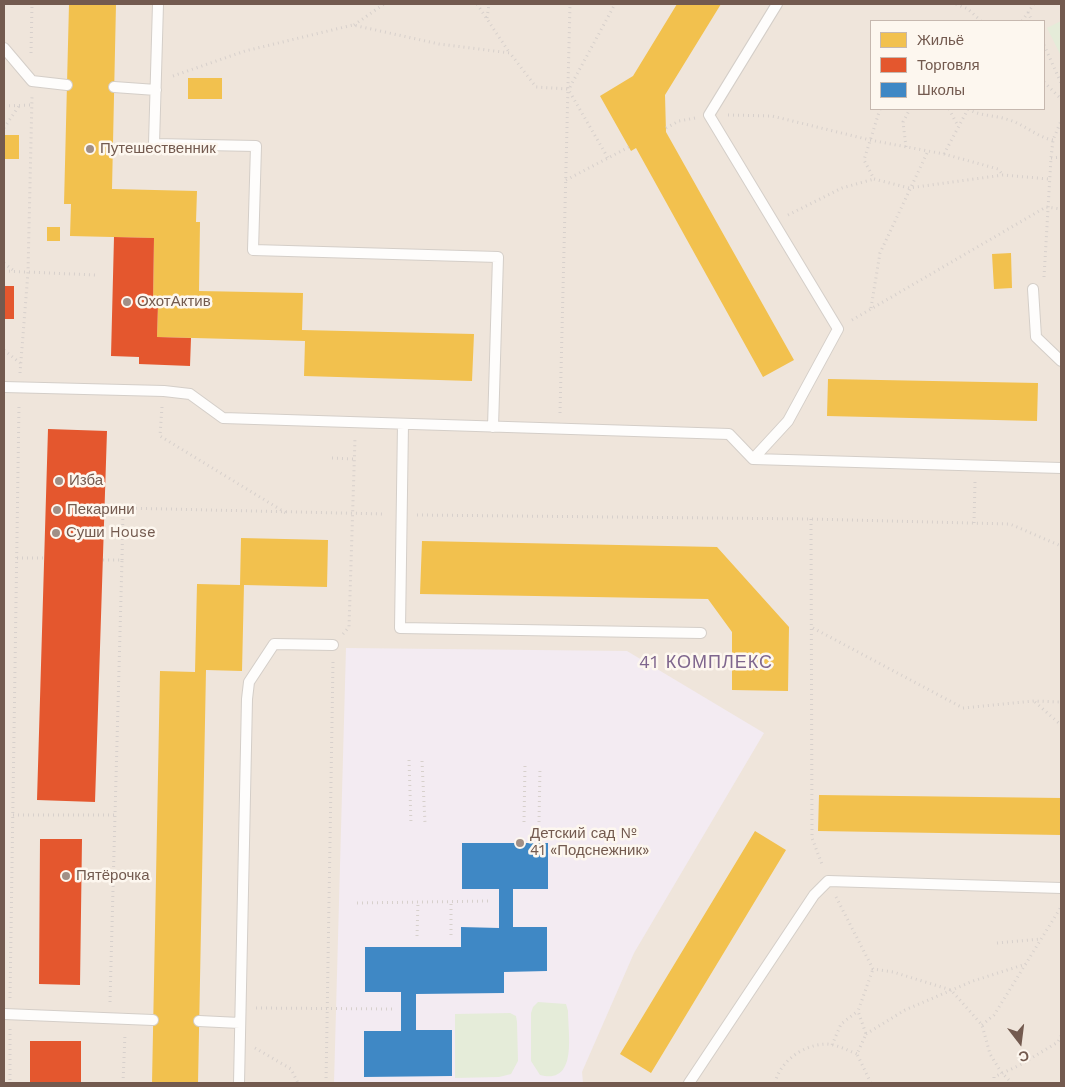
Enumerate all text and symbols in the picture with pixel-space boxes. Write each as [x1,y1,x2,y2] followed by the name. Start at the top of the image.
[870,20,1045,110] legend
[917,31,964,49] text: Жильё
[917,56,980,74] text: Торговля
[917,81,965,99] text: Школы
[100,140,216,158] place label: Путешественник
[84,143,96,155] marker: Путешественник
[137,293,211,311] place label: ОхотАктив
[121,296,133,308] marker: ОхотАктив
[69,472,103,490] place label: Изба
[53,475,65,487] marker: Изба
[67,501,135,519] place label: Пекарини
[51,504,63,516] marker: Пекарини
[66,524,156,542] place label: Суши House
[50,527,62,539] marker: Суши House
[638,652,774,674] district label: 41 КОМПЛЕКС
[530,825,649,860] place label: Детский сад № 41 «Подснежник»
[514,837,526,849] marker: Детский сад № 41 «Подснежник»
[76,867,150,885] place label: Пятёрочка
[60,870,72,882] marker: Пятёрочка
[995,1017,1045,1067] north arrow
[1017,1047,1031,1066] text: С

